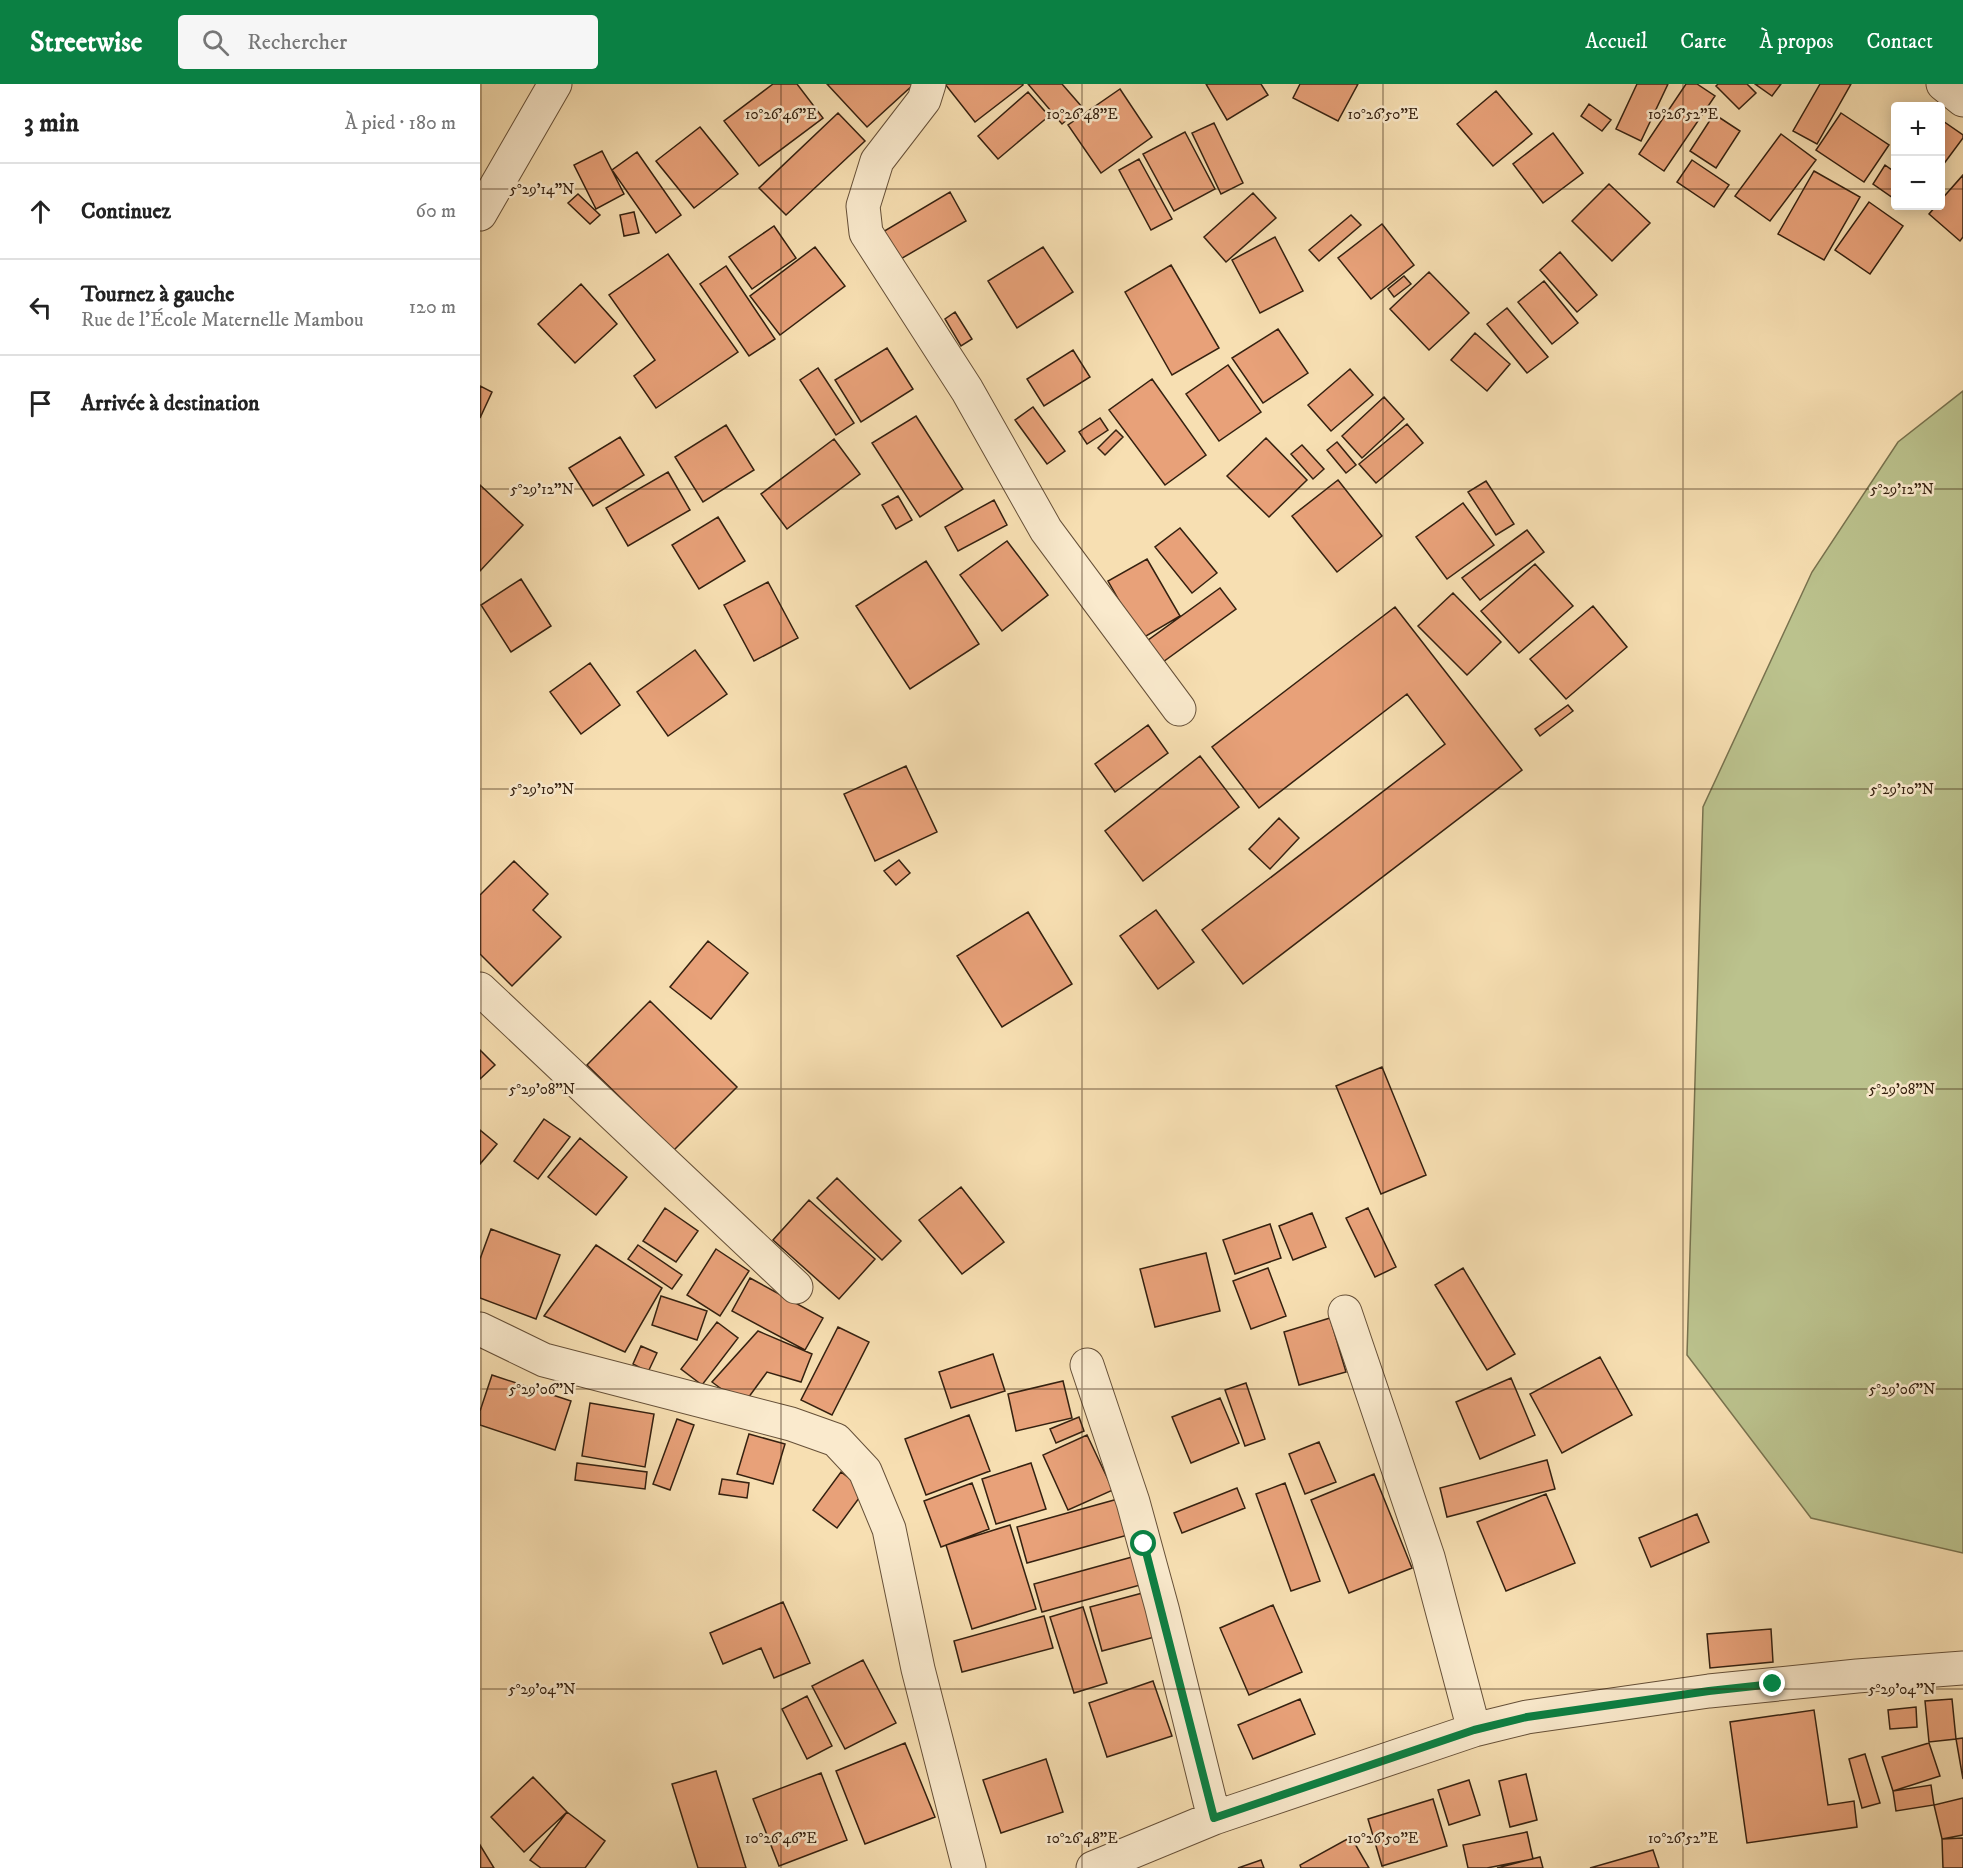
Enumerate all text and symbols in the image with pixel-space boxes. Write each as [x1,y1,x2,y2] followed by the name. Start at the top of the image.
[178,15,598,69] search box
[30,25,142,60] text: Streetwise
[199,26,232,59] icon: search
[247,29,347,56] text: Rechercher
[1585,29,1647,55] text: Accueil
[1680,29,1726,55] text: Carte
[1759,29,1834,55] text: À propos
[1867,29,1933,55] text: Contact
[1891,102,1945,210] map controls
[1891,102,1945,156] button: +
[745,105,817,124] text: 10°26'46"E
[1046,105,1118,124] text: 10°26'48"E
[1348,105,1419,124] text: 10°26'50"E
[1648,105,1718,124] text: 10°26'52"E
[24,107,79,140] text: 3 min
[345,111,456,136] text: À pied · 180 m
[1891,156,1945,210] button: −
[510,180,574,199] text: 5°29'14"N
[24,195,57,228] icon: ahead
[81,198,171,225] text: Continuez
[416,199,456,224] text: 60 m
[81,281,234,308] text: Tournez à gauche
[24,291,57,324] icon: left
[409,295,456,320] text: 120 m
[81,308,364,333] text: Rue de l'École Maternelle Mambou
[24,387,57,420] icon: arrive
[81,390,260,417] text: Arrivée à destination
[510,480,574,499] text: 5°29'12"N
[1870,480,1934,499] text: 5°29'12"N
[510,780,574,799] text: 5°29'10"N
[1870,780,1934,799] text: 5°29'10"N
[509,1080,575,1099] text: 5°29'08"N
[1869,1080,1935,1099] text: 5°29'08"N
[509,1380,575,1399] text: 5°29'06"N
[1869,1380,1935,1399] text: 5°29'06"N
[1130,1530,1156,1556] route start
[1759,1670,1785,1696] route end
[508,1680,576,1699] text: 5°29'04"N
[1868,1680,1936,1699] text: 5°29'04"N
[745,1829,817,1848] text: 10°26'46"E
[1046,1829,1118,1848] text: 10°26'48"E
[1348,1829,1419,1848] text: 10°26'50"E
[1648,1829,1718,1848] text: 10°26'52"E

